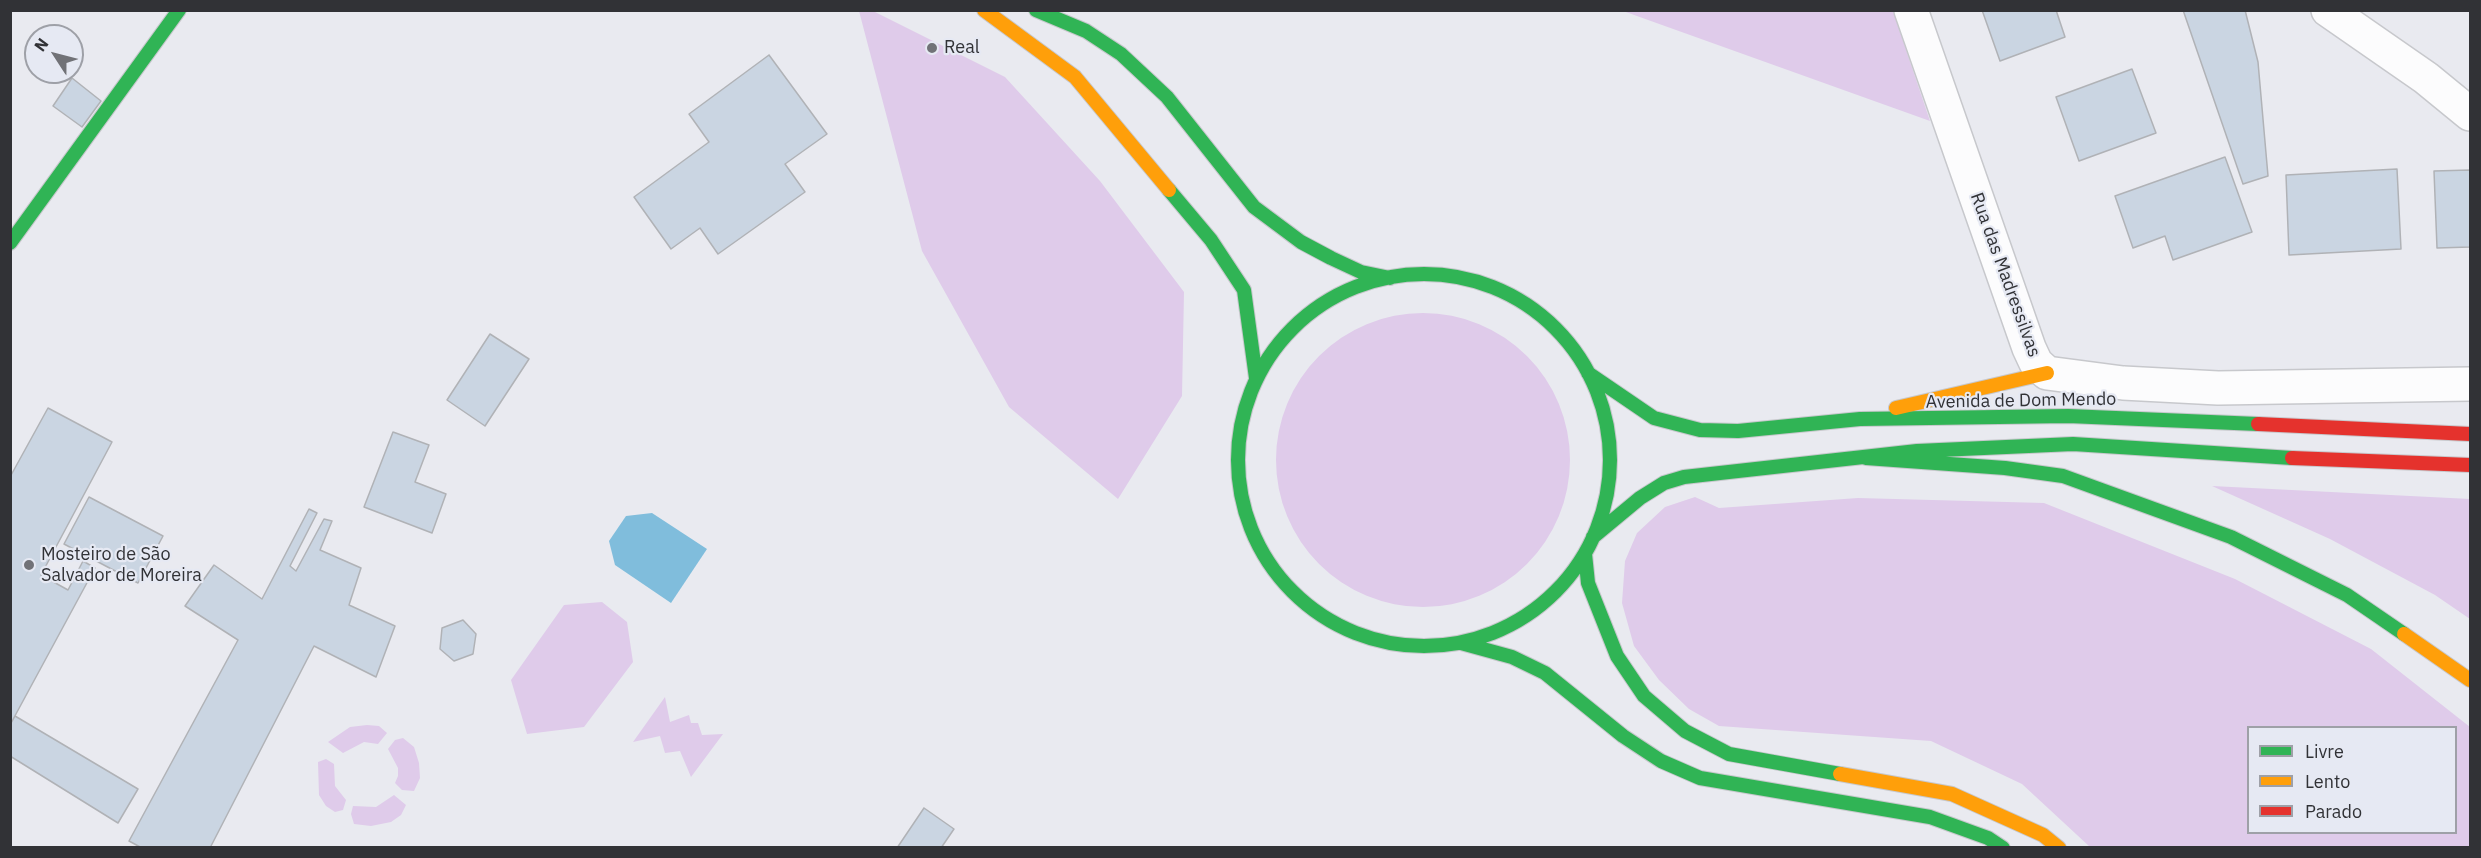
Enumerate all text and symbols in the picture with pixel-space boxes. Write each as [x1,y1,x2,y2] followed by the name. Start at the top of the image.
[24,24,84,84] north arrow
[30,34,53,55] text: N
[944,37,980,59] place label: Real
[925,41,939,55] marker: Real
[1965,190,2045,360] street label: Rua das Madressilvas
[1925,389,2117,413] street label: Avenida de Dom Mendo
[41,544,202,586] place label: Mosteiro de São Salvador de Moreira
[22,558,36,572] marker: Mosteiro de São Salvador de Moreira
[2247,726,2457,834] legend
[2305,740,2344,763] text: Livre
[2305,770,2350,793] text: Lento
[2305,800,2362,823] text: Parado

